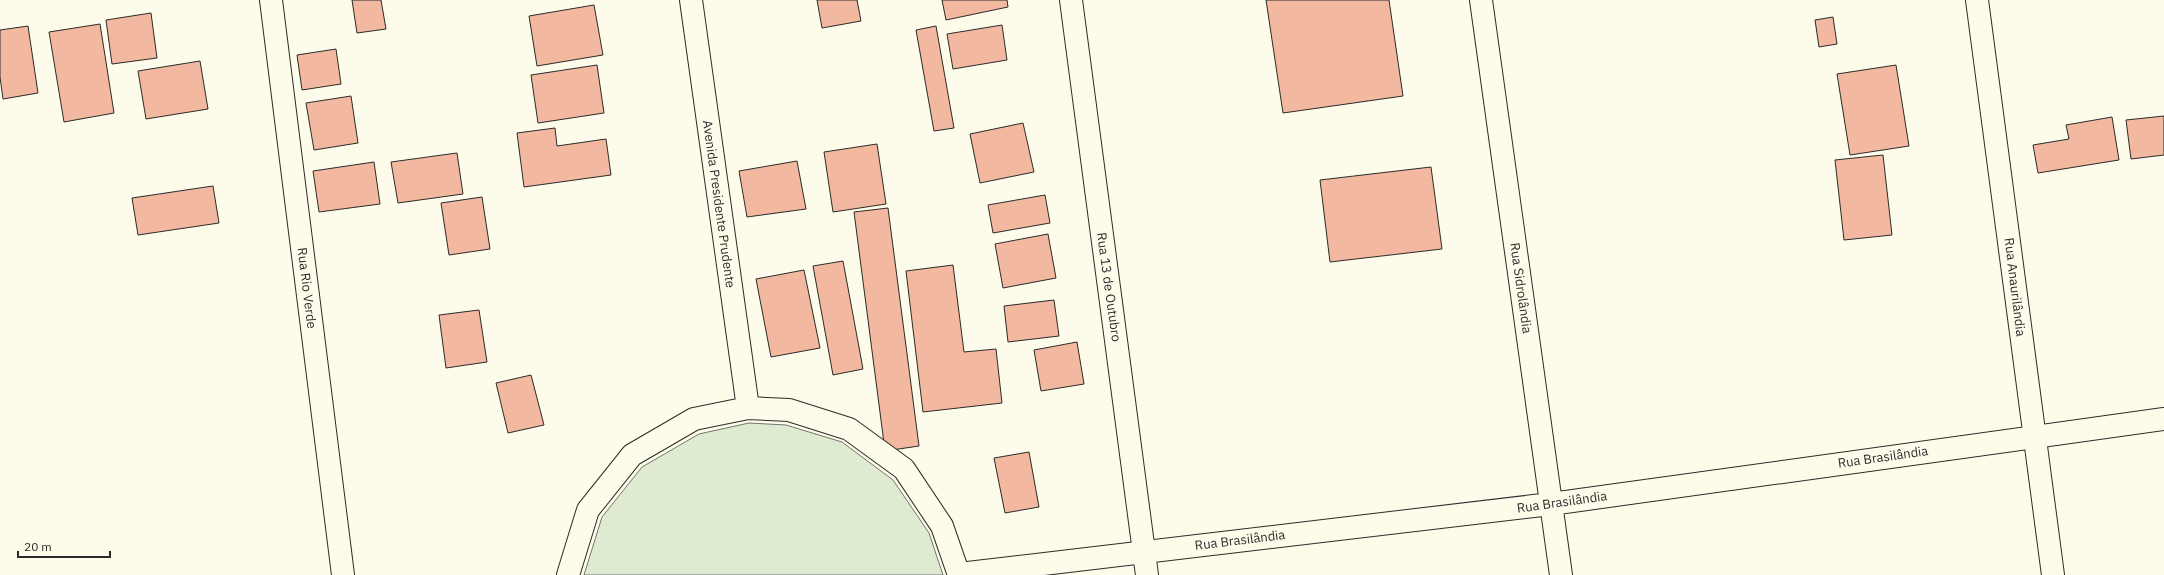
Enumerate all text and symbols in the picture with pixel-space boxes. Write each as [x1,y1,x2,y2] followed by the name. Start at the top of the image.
[699,119,739,289] street label: Avenida Presidente Prudente
[1093,231,1125,343] street label: Rua 13 de Outubro
[2001,237,2029,337] street label: Rua Anaurilândia
[1506,241,1536,335] street label: Rua Sidrolândia
[294,246,320,330] street label: Rua Rio Verde
[1837,442,1929,472] street label: Rua Brasilândia
[1516,487,1608,517] street label: Rua Brasilândia
[1194,526,1286,554] street label: Rua Brasilândia
[18,533,110,559] scale bar
[24,539,52,554] text: 20 m

